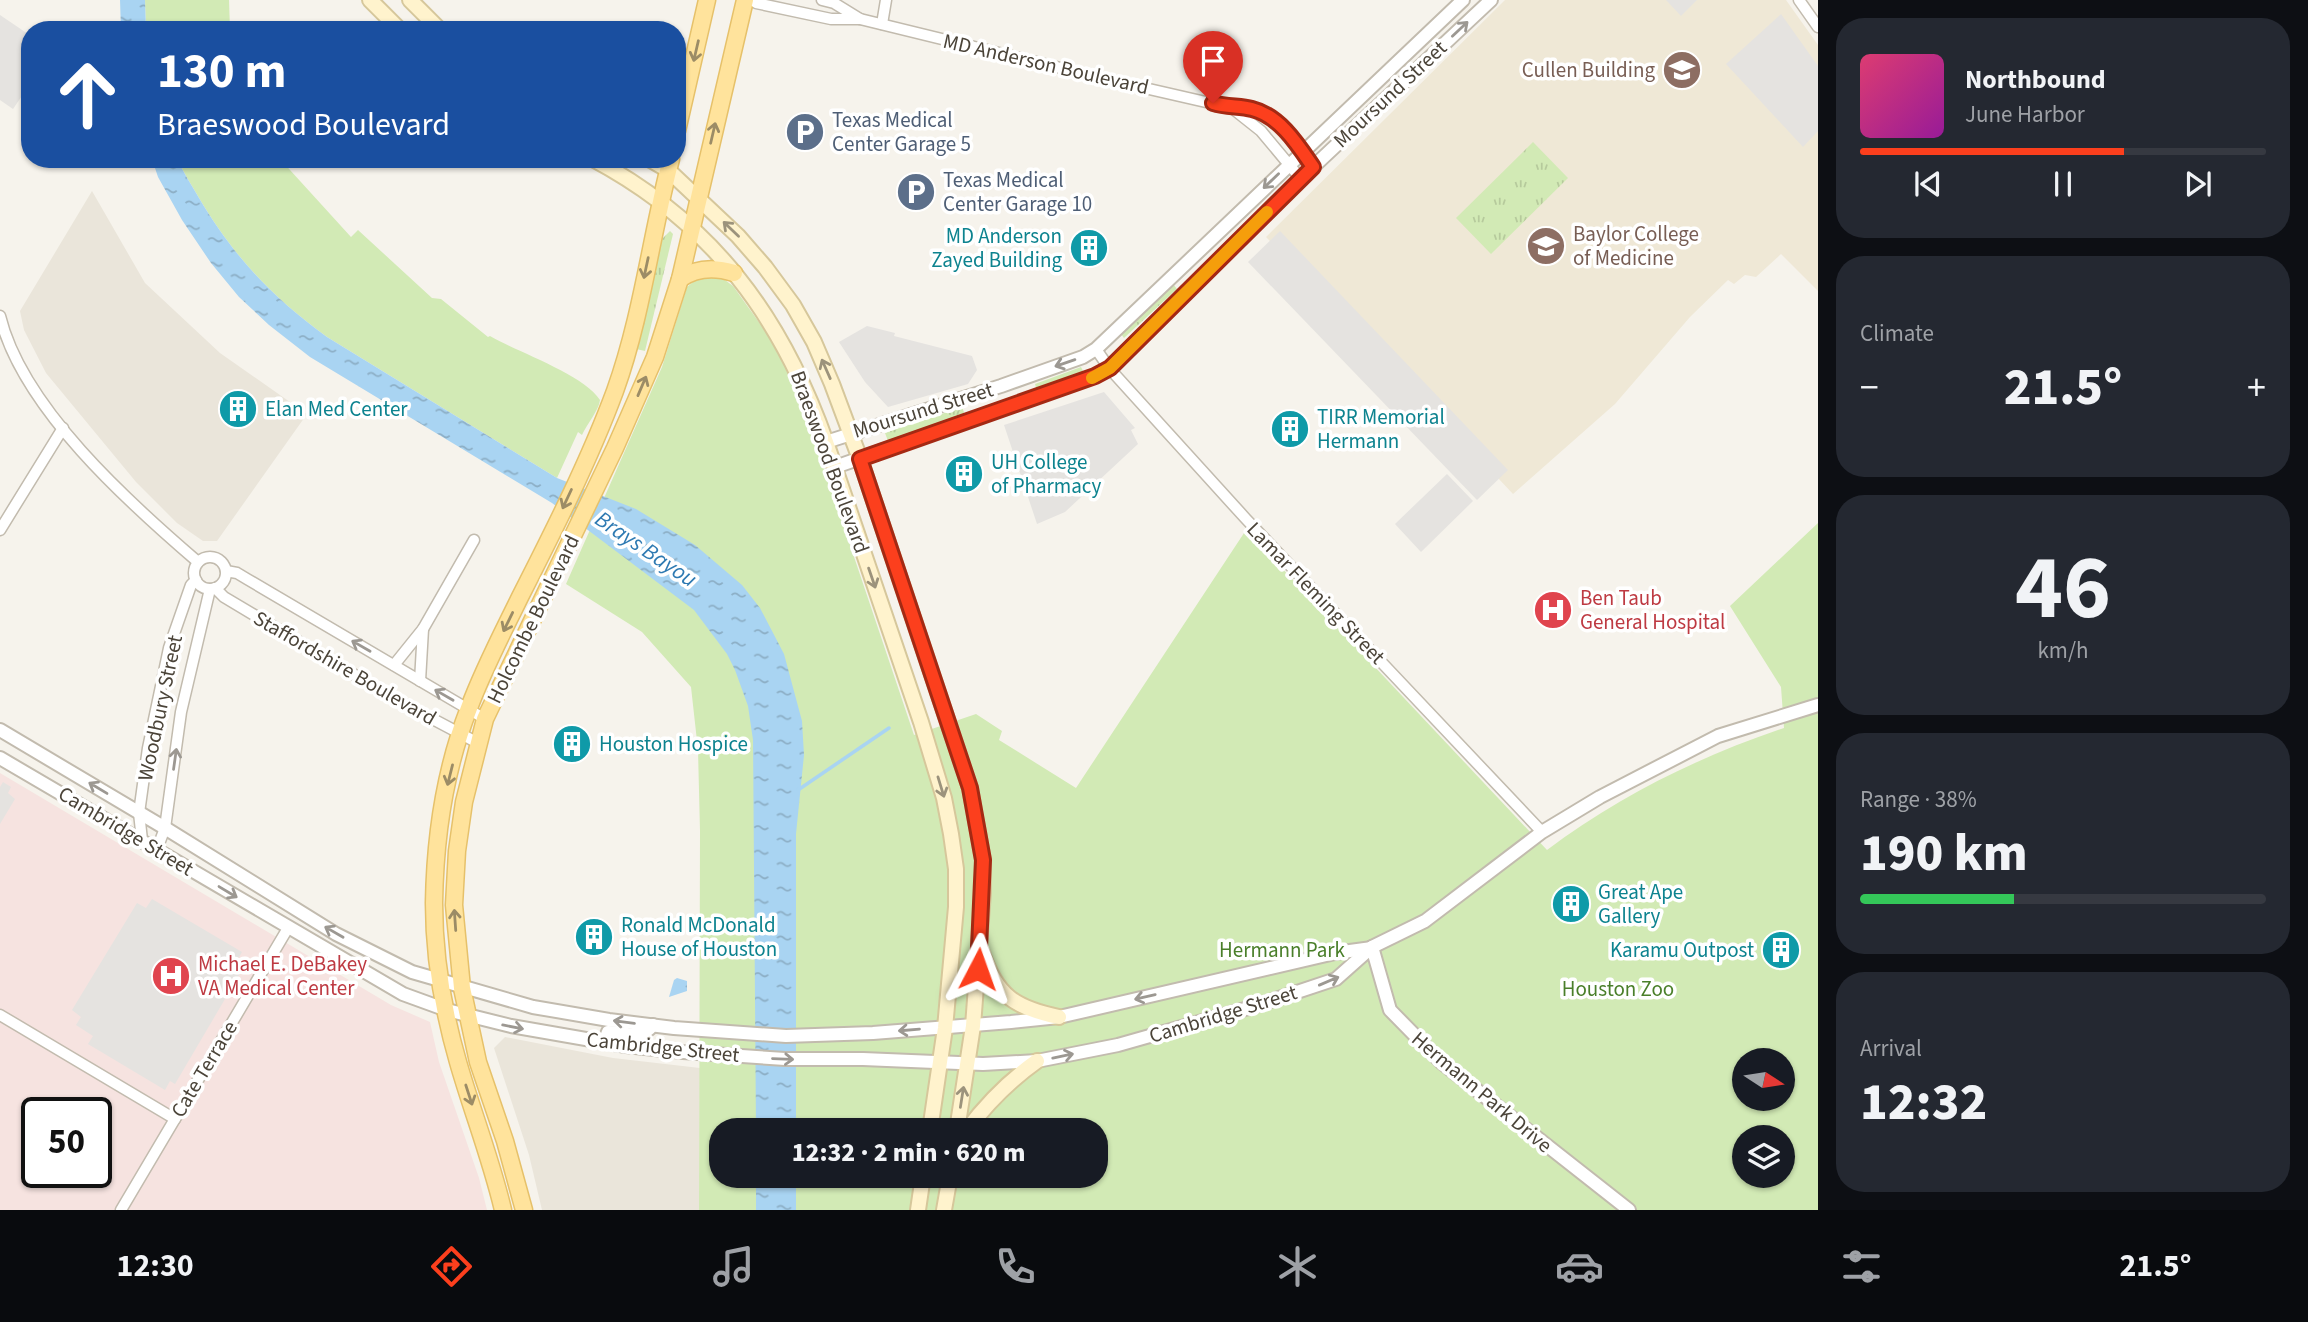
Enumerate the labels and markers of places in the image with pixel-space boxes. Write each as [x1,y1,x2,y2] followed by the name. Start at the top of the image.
[1183,31,1243,103] pin
[1661,49,1703,91] school or university icon: Cullen Building
[1522,55,1655,85] place label: Cullen Building
[832,105,971,159] place label: Texas Medical Center Garage 5
[784,111,826,153] parking icon: Texas Medical Center Garage 5
[943,165,1092,219] place label: Texas Medical Center Garage 10
[895,171,937,213] parking icon: Texas Medical Center Garage 10
[1573,219,1699,273] place label: Baylor College of Medicine
[931,221,1062,275] place label: MD Anderson Zayed Building
[1525,225,1567,267] school or university icon: Baylor College of Medicine
[1068,227,1110,269] building icon: MD Anderson Zayed Building
[217,388,259,430] building icon: Elan Med Center
[265,394,408,424] place label: Elan Med Center
[1317,402,1445,456] place label: TIRR Memorial Hermann
[1269,408,1311,450] building icon: TIRR Memorial Hermann
[991,447,1102,501] place label: UH College of Pharmacy
[943,453,985,495] building icon: UH College of Pharmacy
[1580,583,1725,637] place label: Ben Taub General Hospital
[1532,589,1574,631] hospital icon: Ben Taub General Hospital
[551,723,593,765] building icon: Houston Hospice
[599,729,748,759] place label: Houston Hospice
[1598,877,1683,931] place label: Great Ape Gallery
[1550,883,1592,925] building icon: Great Ape Gallery
[621,910,777,964] place label: Ronald McDonald House of Houston
[573,916,615,958] building icon: Ronald McDonald House of Houston
[1760,929,1802,971] building icon: Karamu Outpost
[1610,935,1754,965] place label: Karamu Outpost
[198,949,367,1003] place label: Michael E. DeBakey VA Medical Center
[150,955,192,997] hospital icon: Michael E. DeBakey VA Medical Center

